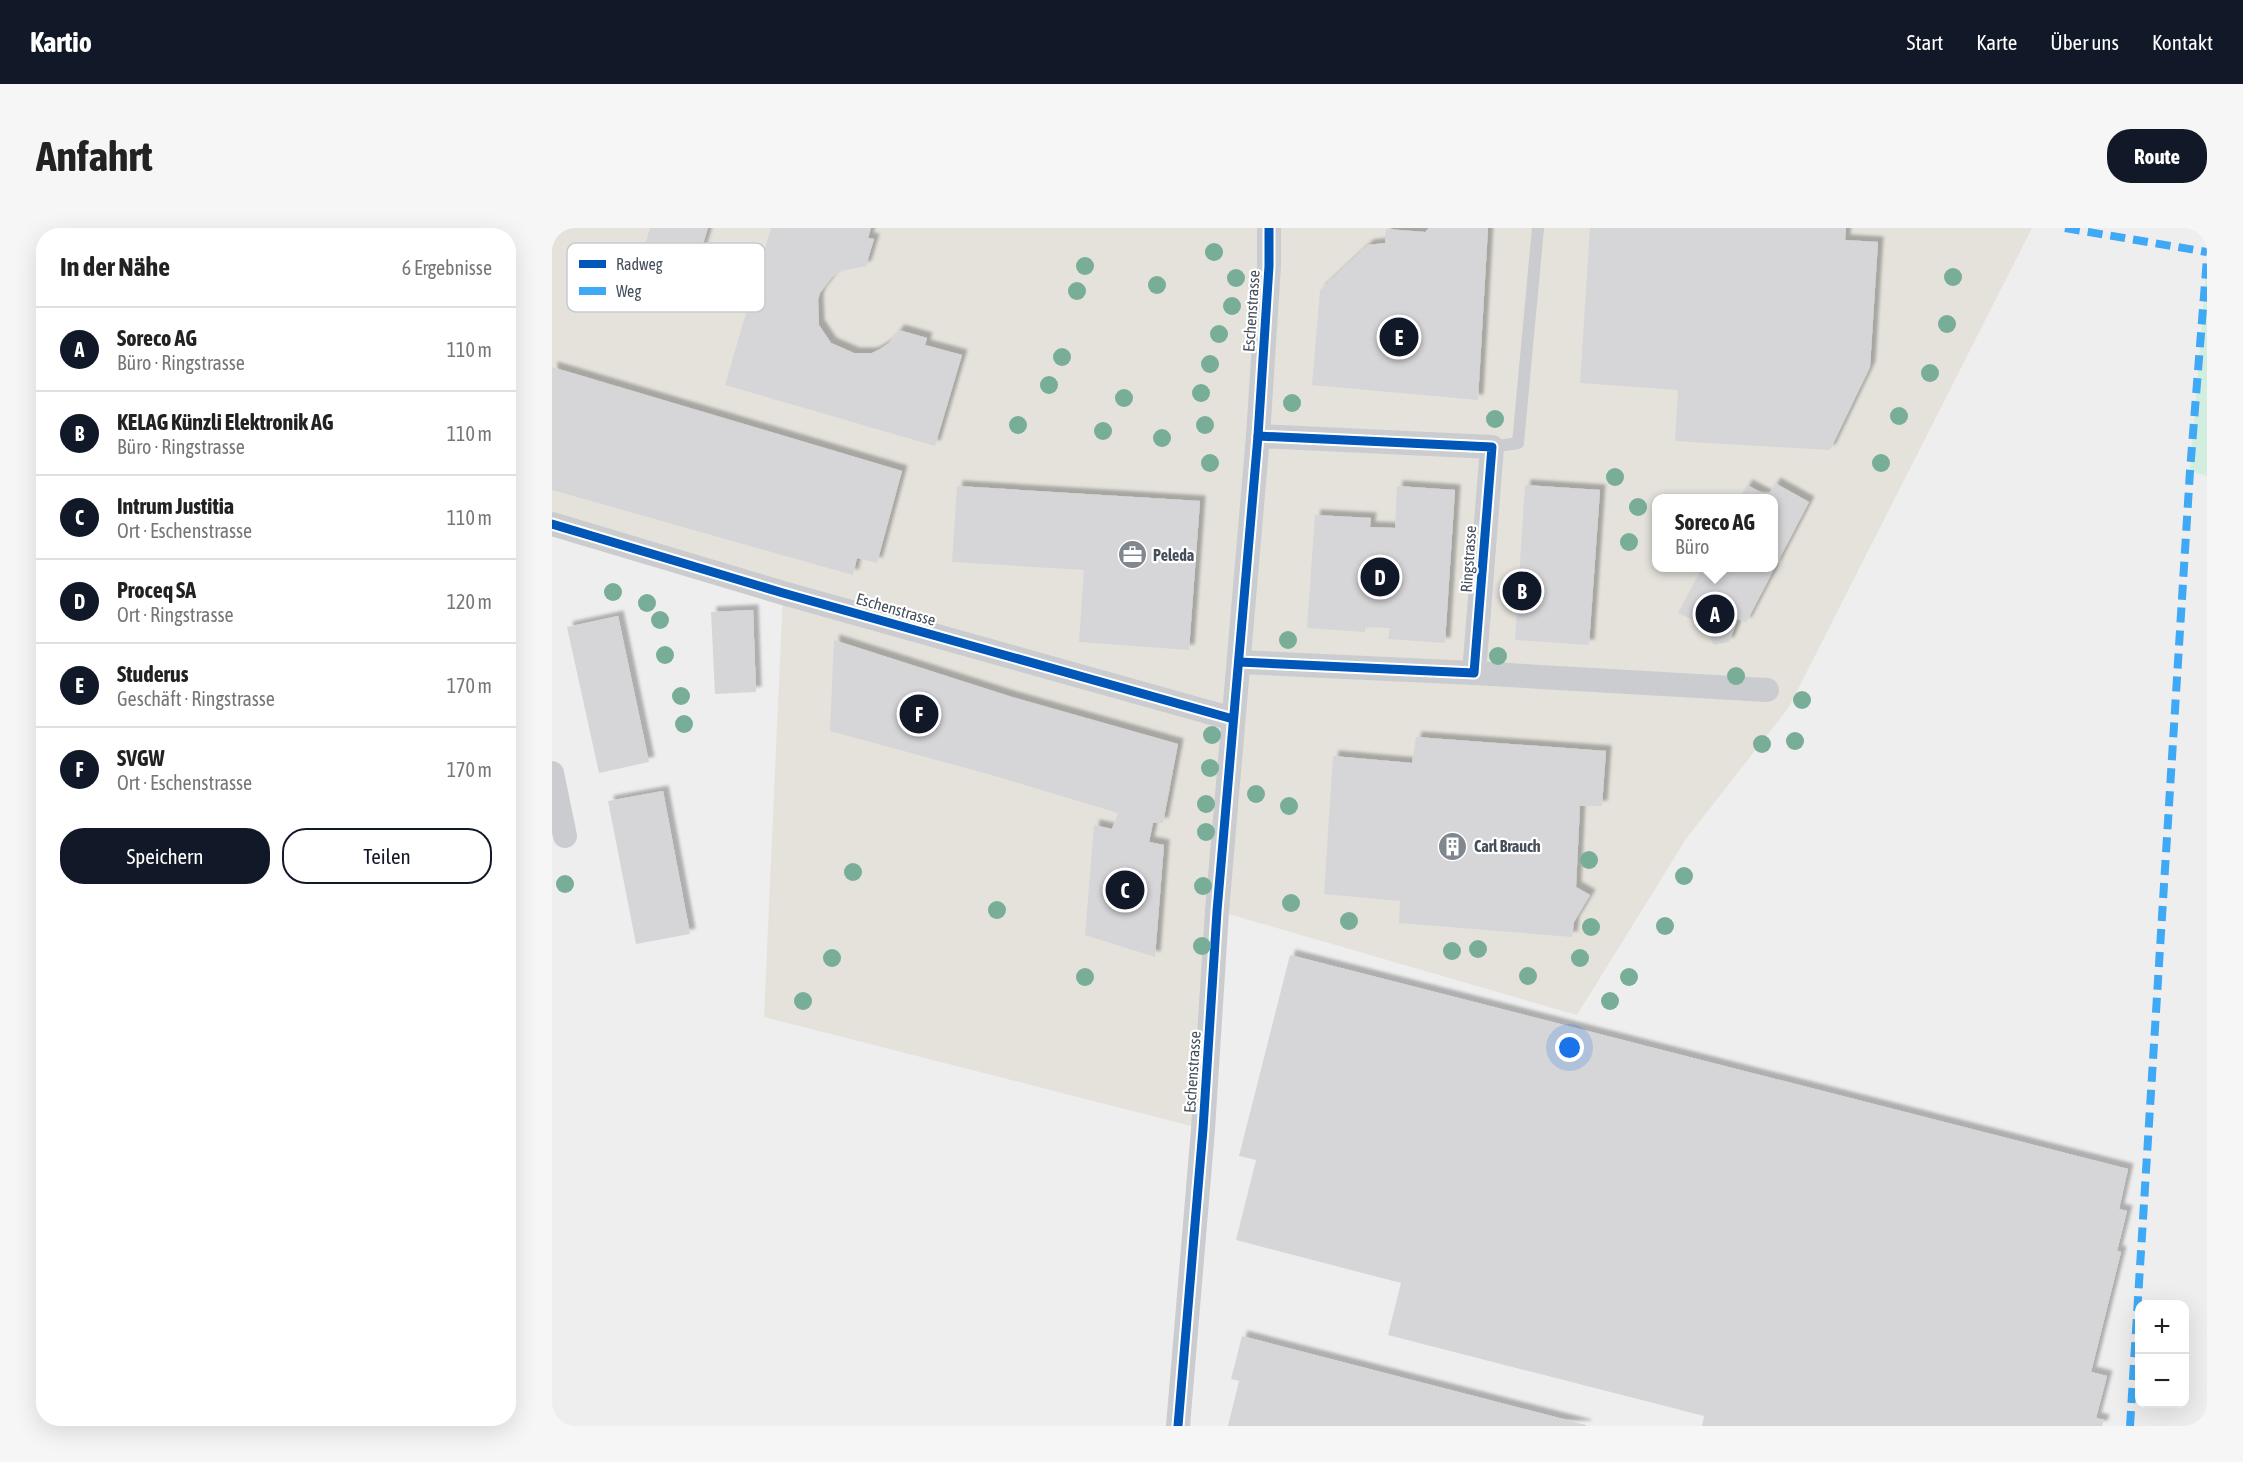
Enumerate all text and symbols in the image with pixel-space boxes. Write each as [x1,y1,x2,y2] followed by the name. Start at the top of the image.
[30,26,92,58] text: Kartio
[1907,30,1943,54] text: Start
[1976,30,2017,54] text: Karte
[2050,30,2119,54] text: Über uns
[2152,30,2213,54] text: Kontakt
[2107,129,2207,183] button: Route
[36,132,153,180] text: Anfahrt
[567,243,765,312] legend
[60,252,170,282] text: In der Nähe
[616,255,663,274] text: Radweg
[402,256,492,279] text: 6 Ergebnisse
[1239,270,1263,352] street label: Eschenstrasse
[616,282,641,301] text: Weg
[1380,314,1418,360] pin: E
[117,325,197,351] text: Soreco AG
[75,338,84,361] text: A
[447,338,492,361] text: 110 m
[117,351,245,374] text: Büro · Ringstrasse
[117,409,333,435] text: KELAG Künzli Elektronik AG
[75,422,84,445] text: B
[447,422,492,445] text: 110 m
[117,435,245,458] text: Büro · Ringstrasse
[117,493,234,519] text: Intrum Justitia
[1652,494,1778,572] popup
[75,506,84,529] text: C
[447,506,492,529] text: 110 m
[1675,509,1755,535] text: Soreco AG
[117,519,252,542] text: Ort · Eschenstrasse
[1457,525,1480,593] street label: Ringstrasse
[1675,535,1710,558] text: Büro
[1116,539,1148,571] office icon: Peleda
[1153,546,1194,564] place label: Peleda
[1360,554,1400,600] pin: D
[1502,568,1542,614] pin: B
[117,577,196,603] text: Proceq SA
[854,589,938,629] street label: Eschenstrasse
[74,590,85,613] text: D
[447,590,492,613] text: 120 m
[1696,592,1734,636] pin: A
[117,603,234,626] text: Ort · Ringstrasse
[117,661,189,687] text: Studerus
[75,674,84,697] text: E
[447,674,492,697] text: 170 m
[117,687,275,710] text: Geschäft · Ringstrasse
[900,692,938,736] pin: F
[117,745,164,771] text: SVGW
[75,758,84,781] text: F
[447,758,492,781] text: 170 m
[117,771,252,794] text: Ort · Eschenstrasse
[60,828,270,884] button: Speichern
[282,828,492,884] button: Teilen
[1437,830,1469,862] building icon: Carl Brauch
[1474,837,1541,855] place label: Carl Brauch
[1106,868,1144,912] pin: C
[1180,1031,1204,1113] street label: Eschenstrasse
[1555,1033,1584,1062] your location
[2135,1300,2189,1408] map controls
[2135,1300,2189,1354] button: +
[2135,1354,2189,1408] button: −

